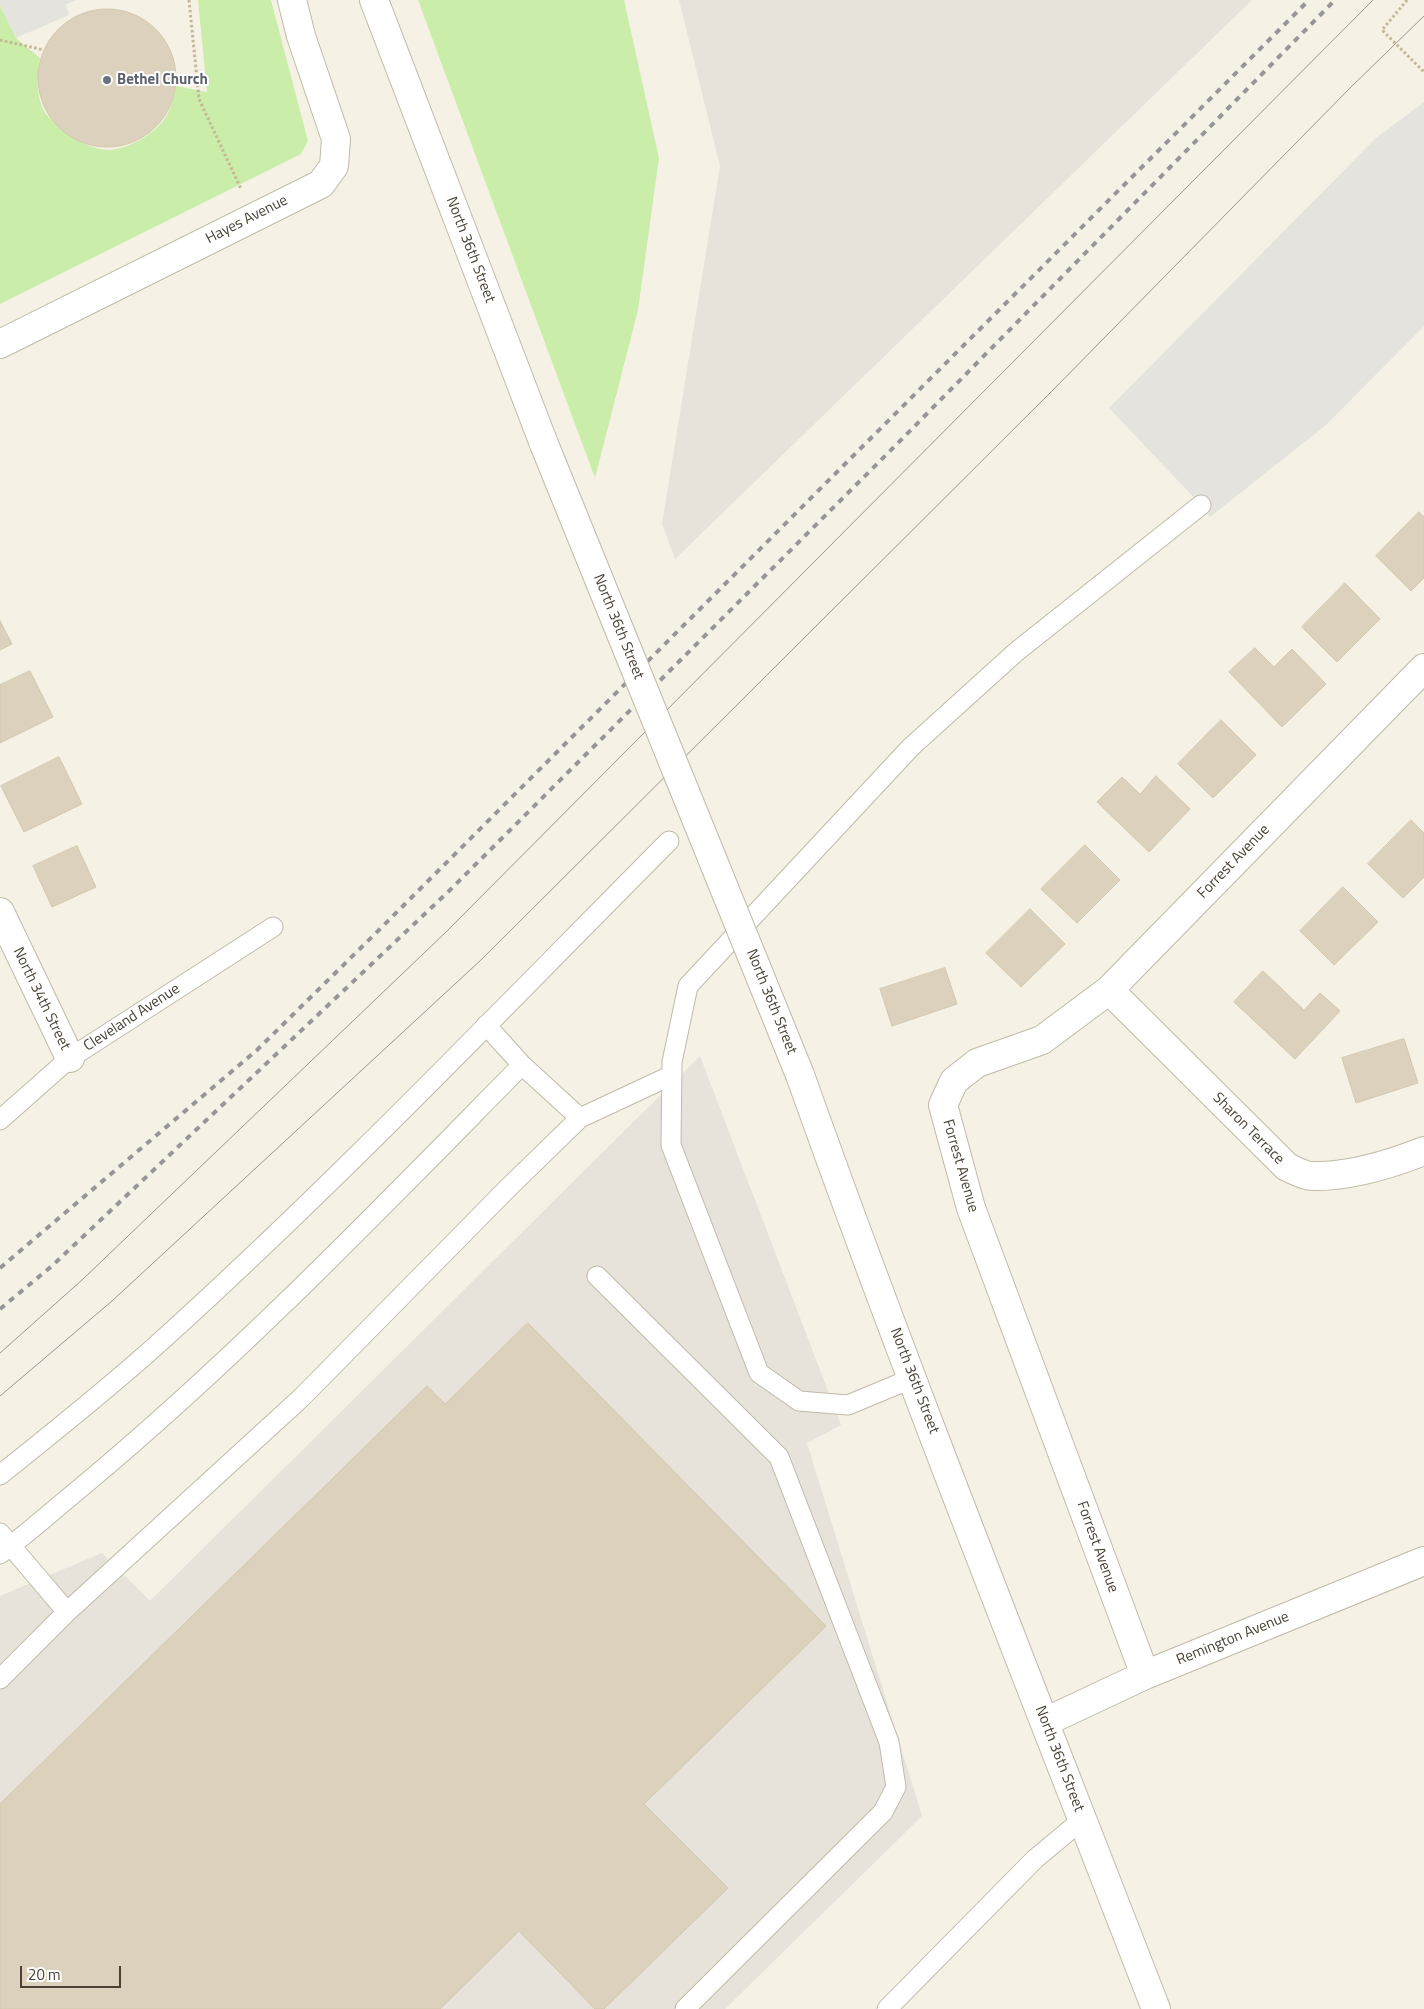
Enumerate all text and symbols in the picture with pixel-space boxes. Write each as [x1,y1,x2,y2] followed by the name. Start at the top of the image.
[117,71,208,89] place label: Bethel Church
[101,74,113,86] marker: Bethel Church
[203,192,291,248] street label: Hayes Avenue
[442,195,498,305] street label: North 36th Street
[589,572,647,682] street label: North 36th Street
[1194,821,1274,903] street label: Forrest Avenue
[8,945,74,1053] street label: North 34th Street
[742,947,800,1057] street label: North 36th Street
[81,980,183,1056] street label: Cleveland Avenue
[1208,1089,1288,1169] street label: Sharon Terrace
[938,1117,982,1215] street label: Forrest Avenue
[886,1326,942,1436] street label: North 36th Street
[1072,1499,1122,1595] street label: Forrest Avenue
[1174,1608,1292,1670] street label: Remington Avenue
[1031,1704,1087,1814] street label: North 36th Street
[22,1956,124,1988] scale bar
[28,1963,61,1986] text: 20 m

